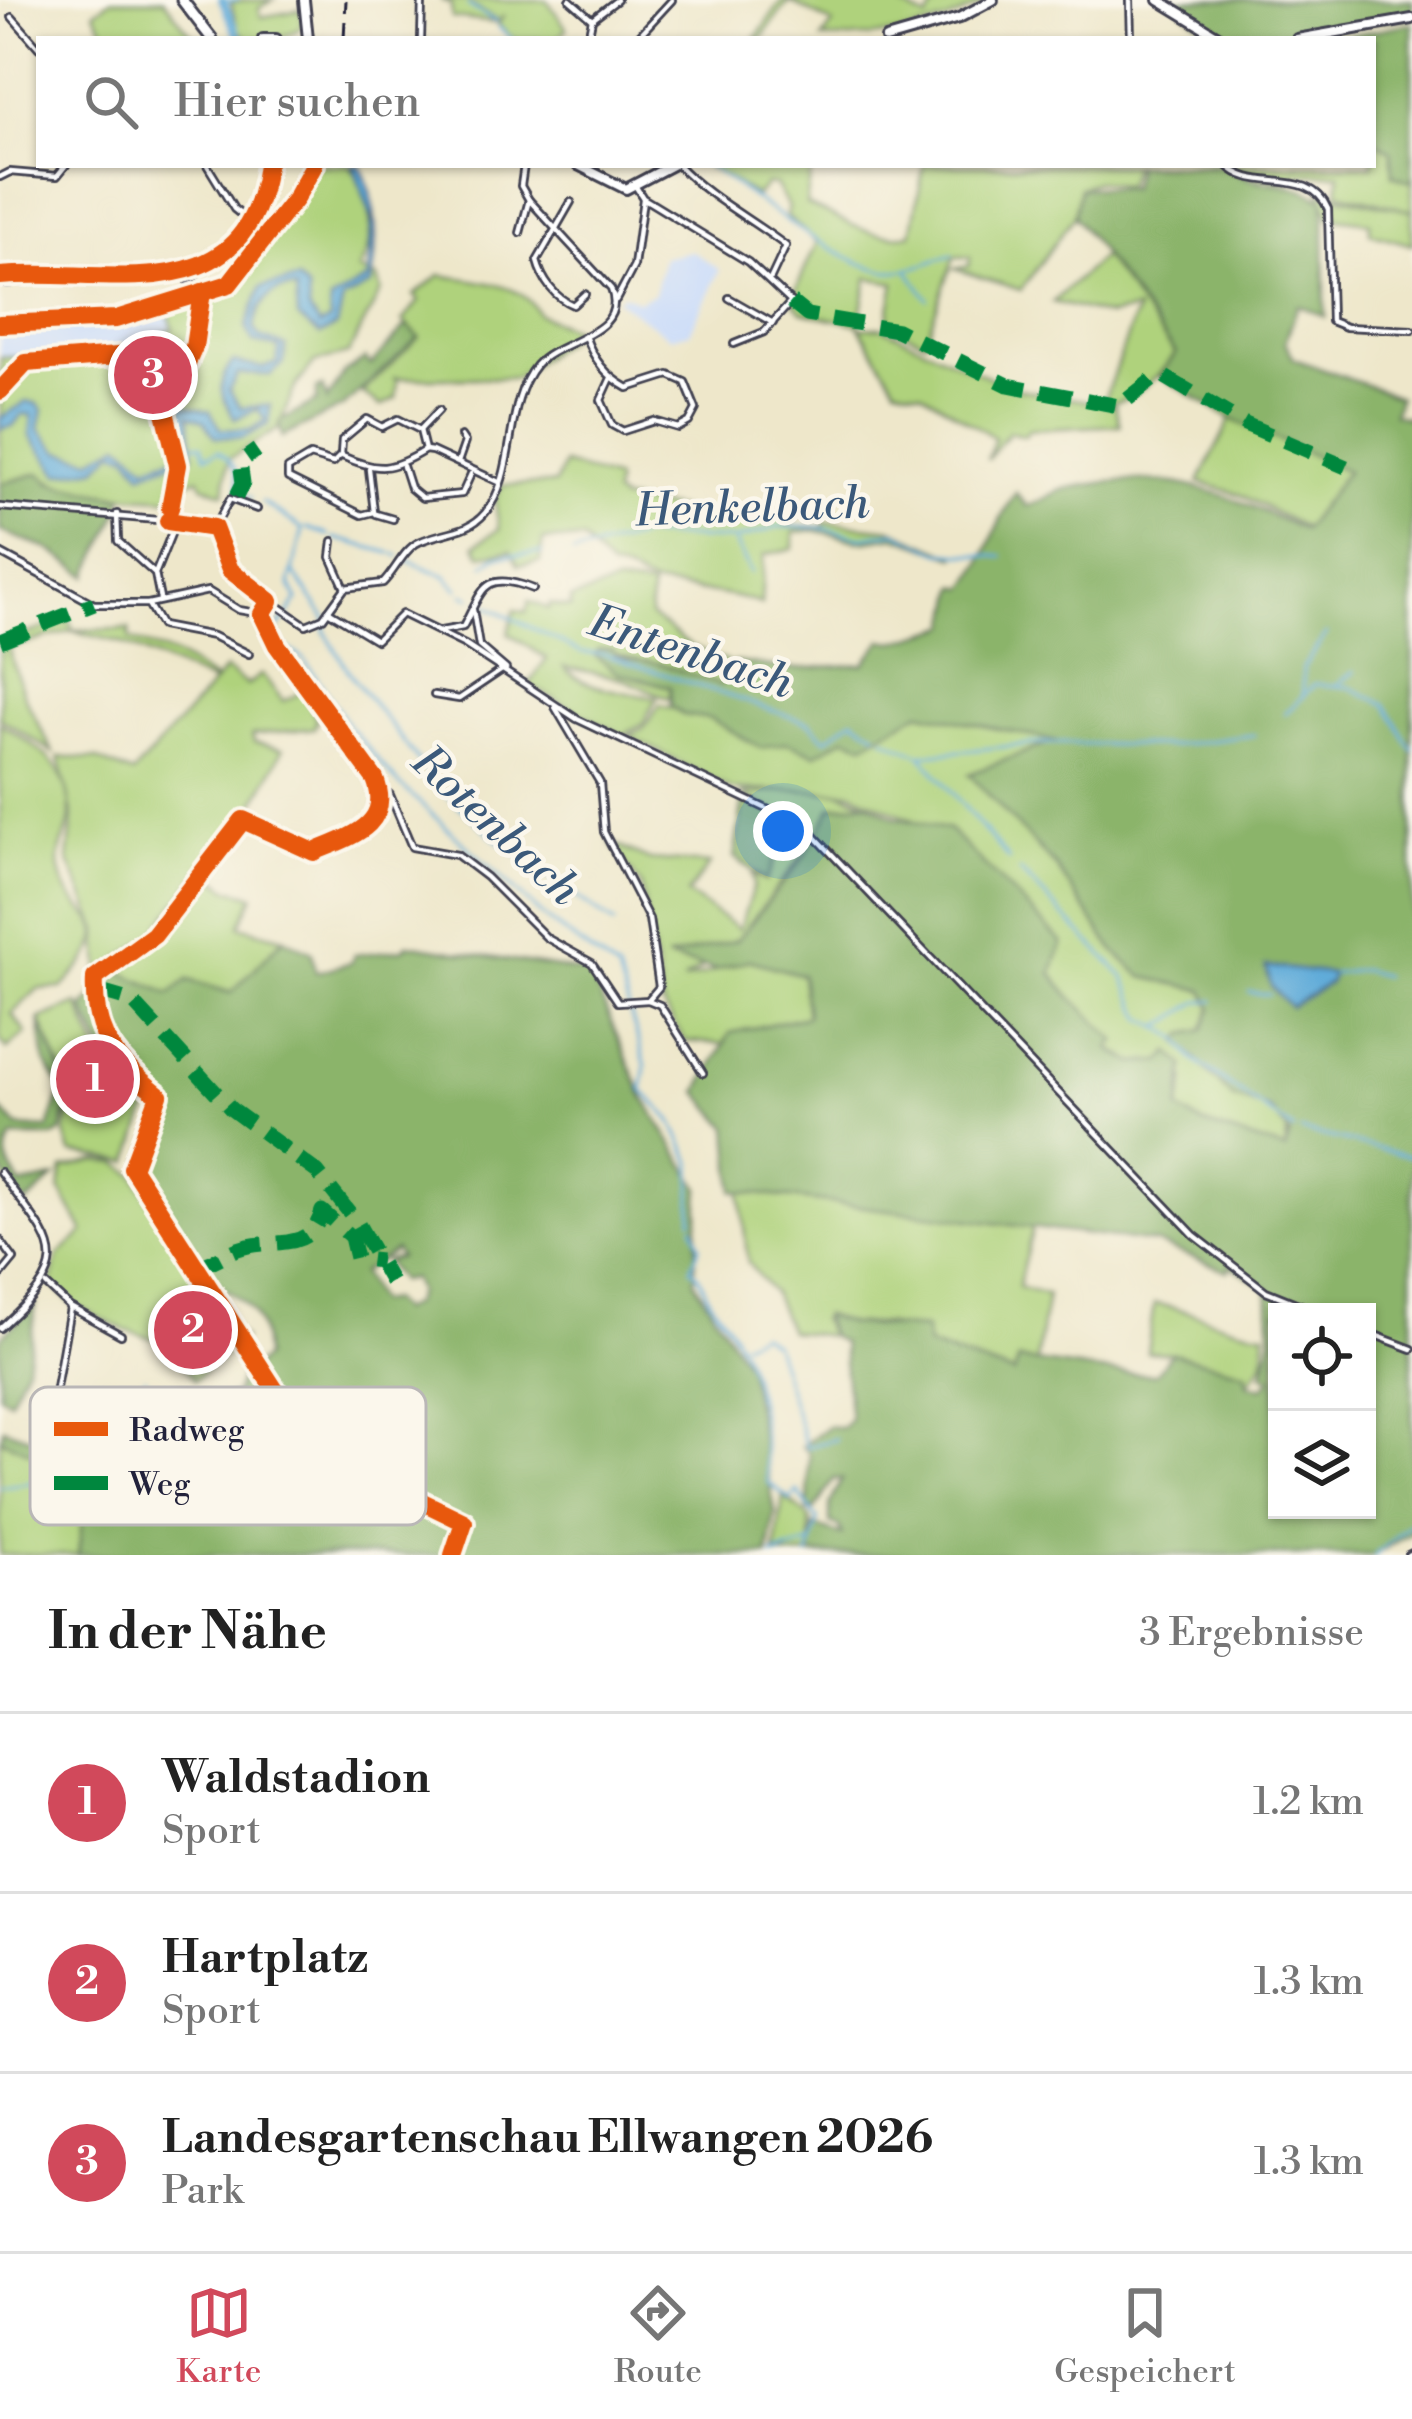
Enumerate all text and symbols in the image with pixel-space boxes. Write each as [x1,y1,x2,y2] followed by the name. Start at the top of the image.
[36,36,1376,168] search box
[78,69,144,135] icon: search
[174,74,420,131] text: Hier suchen
[114,330,192,420] pin: 3
[633,475,871,541] water label: Henkelbach
[581,593,800,713] water label: Entenbach
[398,733,592,919] water label: Rotenbach
[753,801,813,861] your location
[56,1034,134,1124] pin: 1
[154,1285,232,1375] pin: 2
[1268,1303,1376,1519] map controls
[1268,1303,1376,1411] button: locate
[30,1387,426,1525] legend
[129,1411,245,1452] text: Radweg
[1268,1411,1376,1519] button: layers
[128,1465,191,1506] text: Weg
[48,1601,327,1665] text: In der Nähe
[1139,1609,1364,1658] text: 3 Ergebnisse
[162,1750,430,1807] text: Waldstadion
[78,1778,96,1827] text: 1
[1253,1778,1364,1827] text: 1.2 km
[162,1807,261,1856] text: Sport
[162,1930,368,1987] text: Hartplatz
[75,1958,99,2007] text: 2
[1254,1958,1364,2007] text: 1.3 km
[162,1987,261,2036] text: Sport
[162,2110,933,2167] text: Landesgartenschau Ellwangen 2026
[75,2138,99,2187] text: 3
[1254,2138,1364,2187] text: 1.3 km
[162,2167,243,2216] text: Park
[176,2280,262,2393] tab: Karte
[614,2280,702,2393] tab: Route
[1054,2280,1236,2393] tab: Gespeichert

